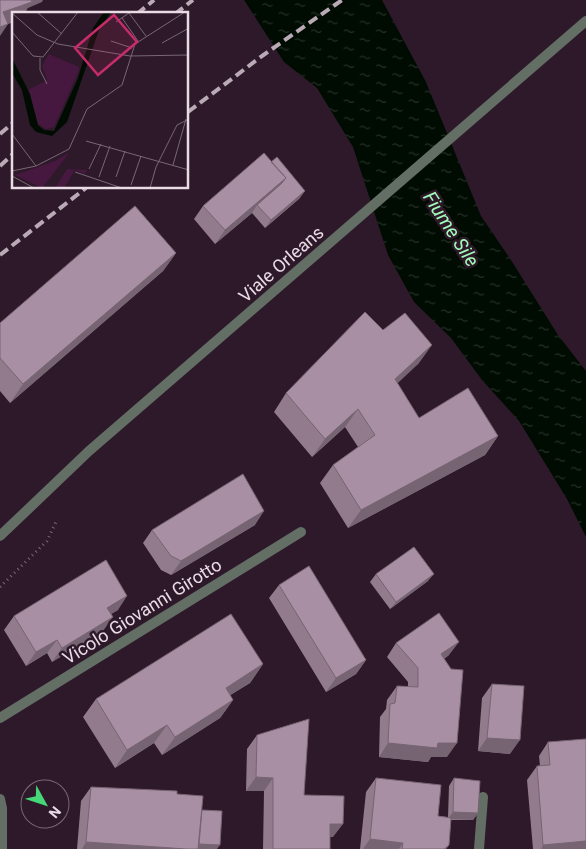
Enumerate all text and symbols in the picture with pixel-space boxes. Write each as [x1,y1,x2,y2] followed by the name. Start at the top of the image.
[12,12,189,189] inset map
[418,187,484,271] water label: Fiume Sile
[234,221,328,307] street label: Viale Orleans
[59,554,225,668] street label: Vicolo Giovanni Girotto
[20,779,70,829] north arrow
[46,803,64,821] text: N

